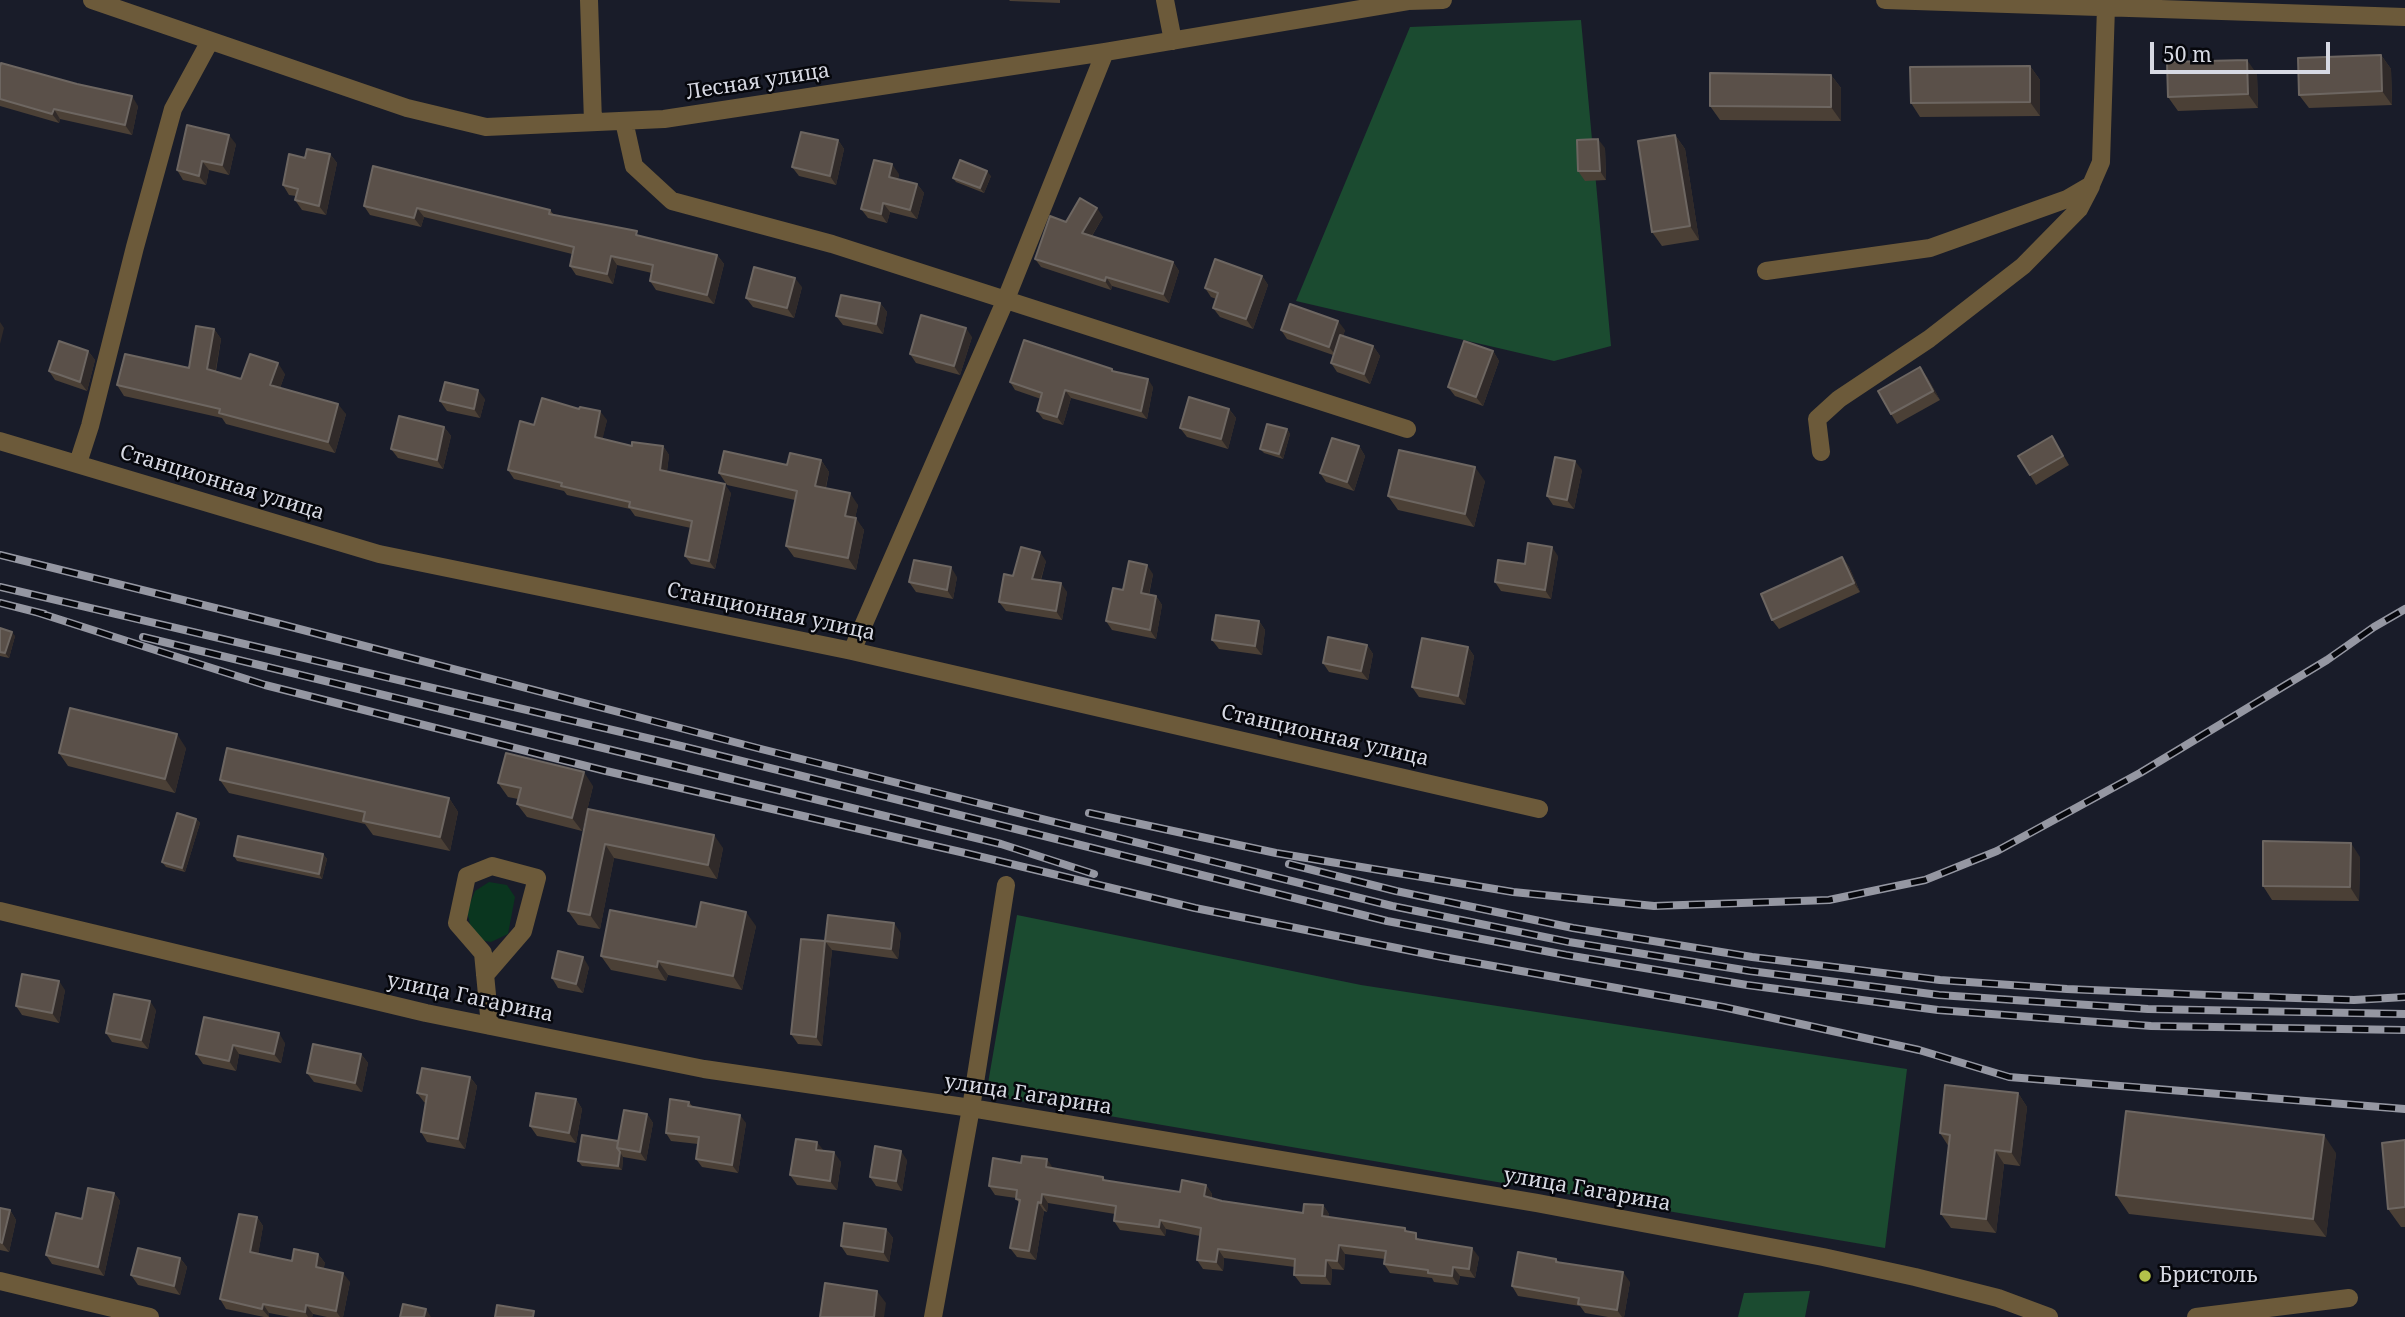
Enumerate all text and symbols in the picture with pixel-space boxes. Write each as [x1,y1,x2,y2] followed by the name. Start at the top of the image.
[2153,28,2333,72] scale bar
[2163,40,2212,68] text: 50 m
[684,58,832,106] street label: Лесная улица
[117,440,327,526] street label: Станционная улица
[664,578,878,646] street label: Станционная улица
[1219,700,1431,772] street label: Станционная улица
[384,968,556,1028] street label: улица Гагарина
[942,1069,1114,1121] street label: улица Гагарина
[1501,1163,1673,1217] street label: улица Гагарина
[2159,1263,2258,1289] place label: Бристоль
[2137,1268,2153,1284] marker: Бристоль

